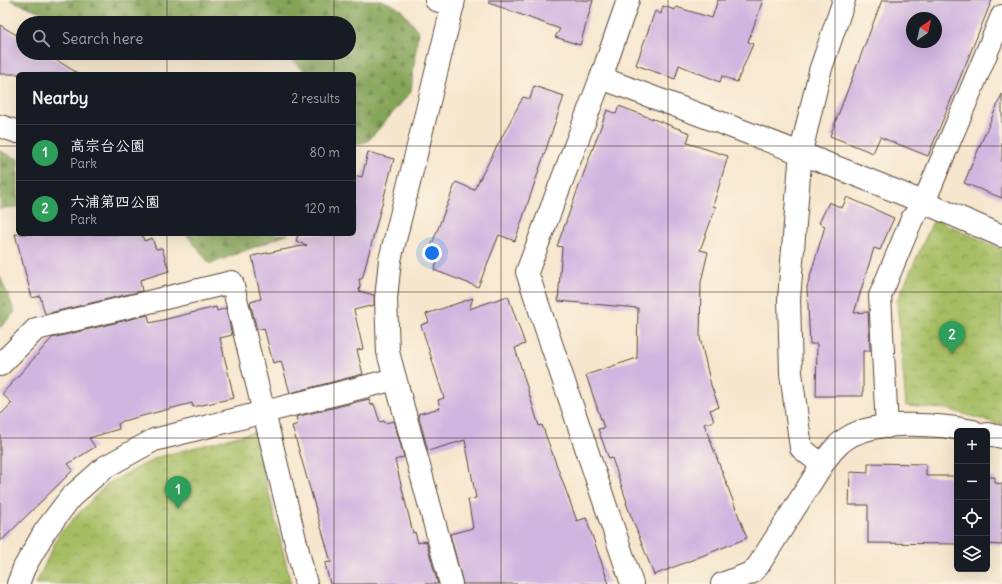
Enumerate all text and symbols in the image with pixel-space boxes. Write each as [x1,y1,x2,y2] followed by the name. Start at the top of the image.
[906,12,942,48] north arrow
[16,16,356,60] search box
[30,27,52,49] icon: search
[62,29,143,48] text: Search here
[32,87,88,109] text: Nearby
[291,90,340,107] text: 2 results
[70,136,145,155] text: 高宗台公園
[42,144,48,161] text: 1
[309,144,340,161] text: 80 m
[70,155,97,172] text: Park
[70,192,160,211] text: 六浦第四公園
[41,200,49,217] text: 2
[305,200,340,217] text: 120 m
[70,211,97,228] text: Park
[422,243,442,263] your location
[939,321,965,354] pin: 2
[954,428,990,572] map controls
[954,428,990,464] button: +
[954,464,990,500] button: −
[165,476,191,509] pin: 1
[954,500,990,536] button: locate
[954,536,990,572] button: layers

